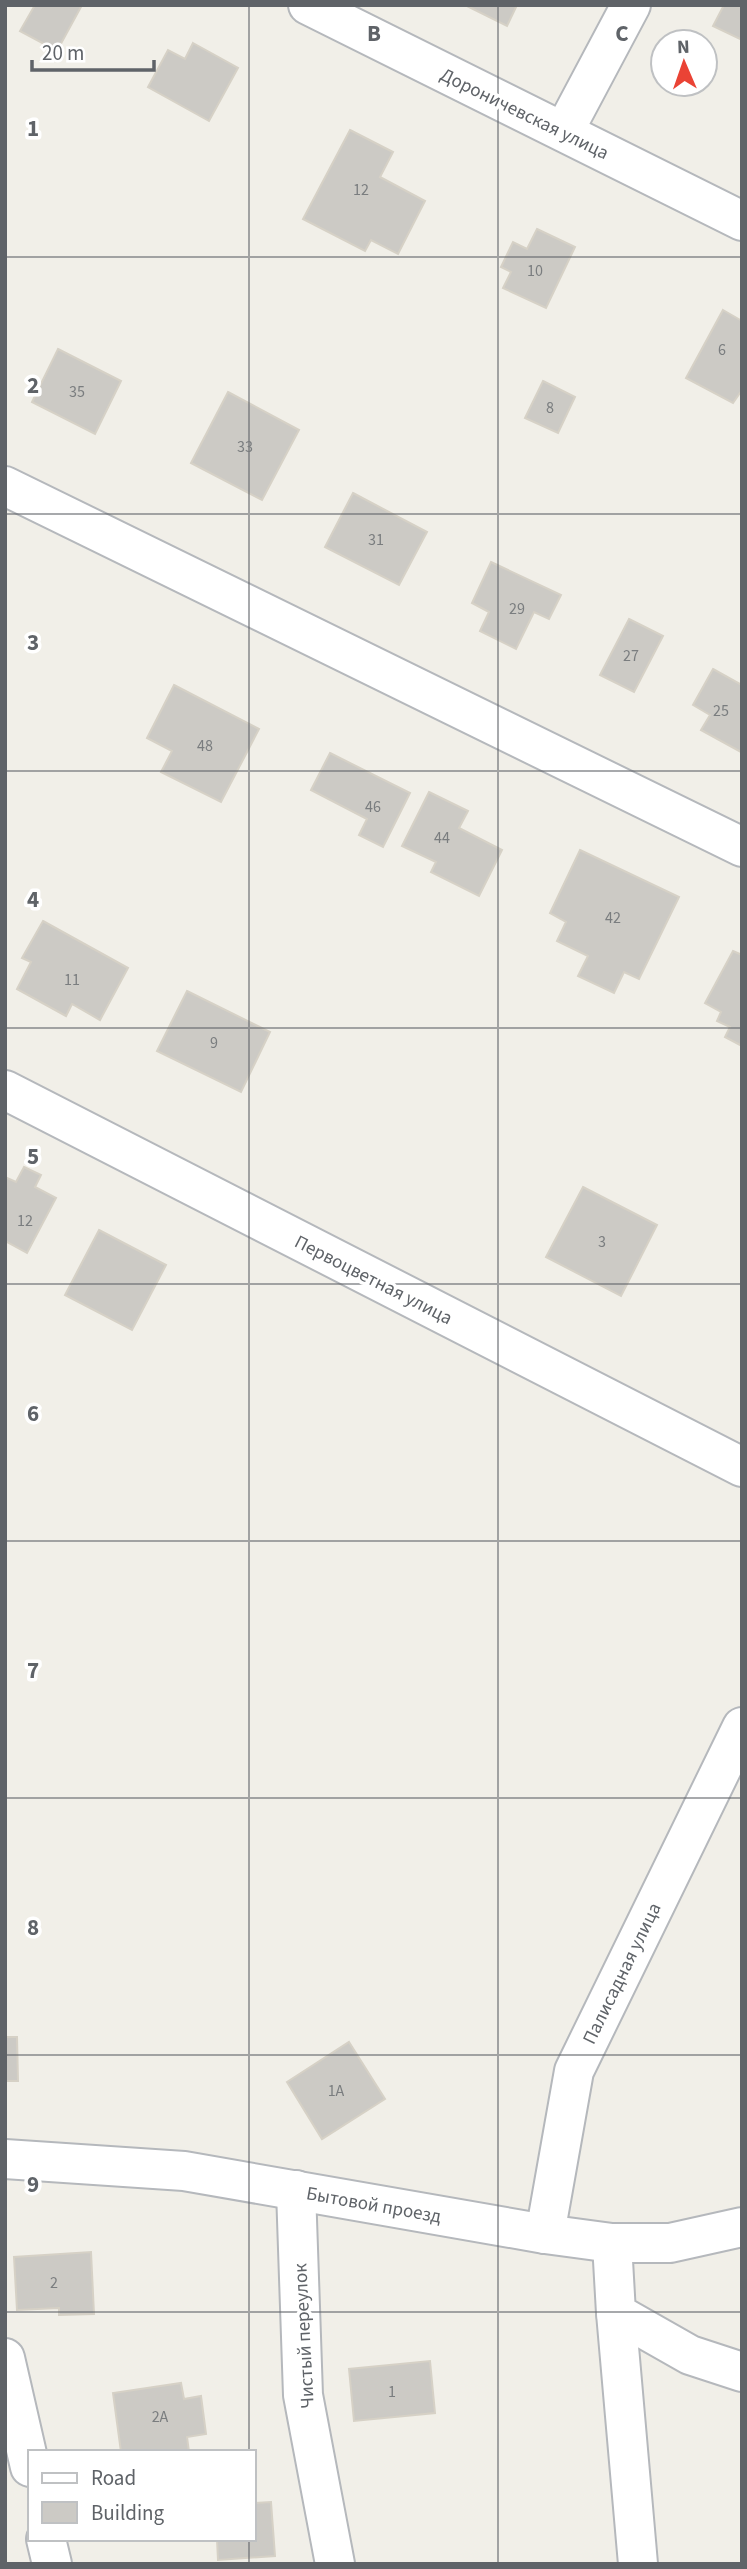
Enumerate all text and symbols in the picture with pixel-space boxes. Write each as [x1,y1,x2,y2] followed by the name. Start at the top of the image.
[367,17,381,50] text: B
[615,17,629,50] text: C
[32,28,154,72] scale bar
[649,28,719,98] north arrow
[677,34,690,61] text: N
[42,38,84,68] text: 20 m
[436,62,613,167] street label: Дороничевская улица
[27,112,39,145] text: 1
[353,179,369,201] house number: 12
[527,260,543,282] house number: 10
[718,339,726,361] house number: 6
[27,369,39,402] text: 2
[69,381,85,403] house number: 35
[546,397,554,419] house number: 8
[237,436,253,458] house number: 33
[368,529,384,551] house number: 31
[509,598,525,620] house number: 29
[27,626,39,659] text: 3
[623,645,639,667] house number: 27
[713,700,729,722] house number: 25
[197,735,213,757] house number: 48
[365,796,381,818] house number: 46
[434,827,450,849] house number: 44
[27,883,39,916] text: 4
[605,907,621,929] house number: 42
[64,969,80,991] house number: 11
[210,1032,218,1054] house number: 9
[27,1140,39,1173] text: 5
[17,1210,33,1232] house number: 12
[290,1229,457,1332] street label: Первоцветная улица
[598,1231,606,1253] house number: 3
[27,1397,39,1430] text: 6
[27,1654,39,1687] text: 7
[576,1898,668,2049] street label: Палисадная улица
[27,1911,39,1944] text: 8
[328,2080,345,2102] house number: 1А
[27,2168,39,2201] text: 9
[304,2180,443,2231] street label: Бытовой проезд
[287,2262,322,2409] street label: Чистый переулок
[50,2272,58,2294] house number: 2
[388,2381,396,2403] house number: 1
[152,2406,169,2428] house number: 2А
[28,2450,256,2541] legend
[91,2463,136,2493] text: Road
[91,2498,165,2528] text: Building

